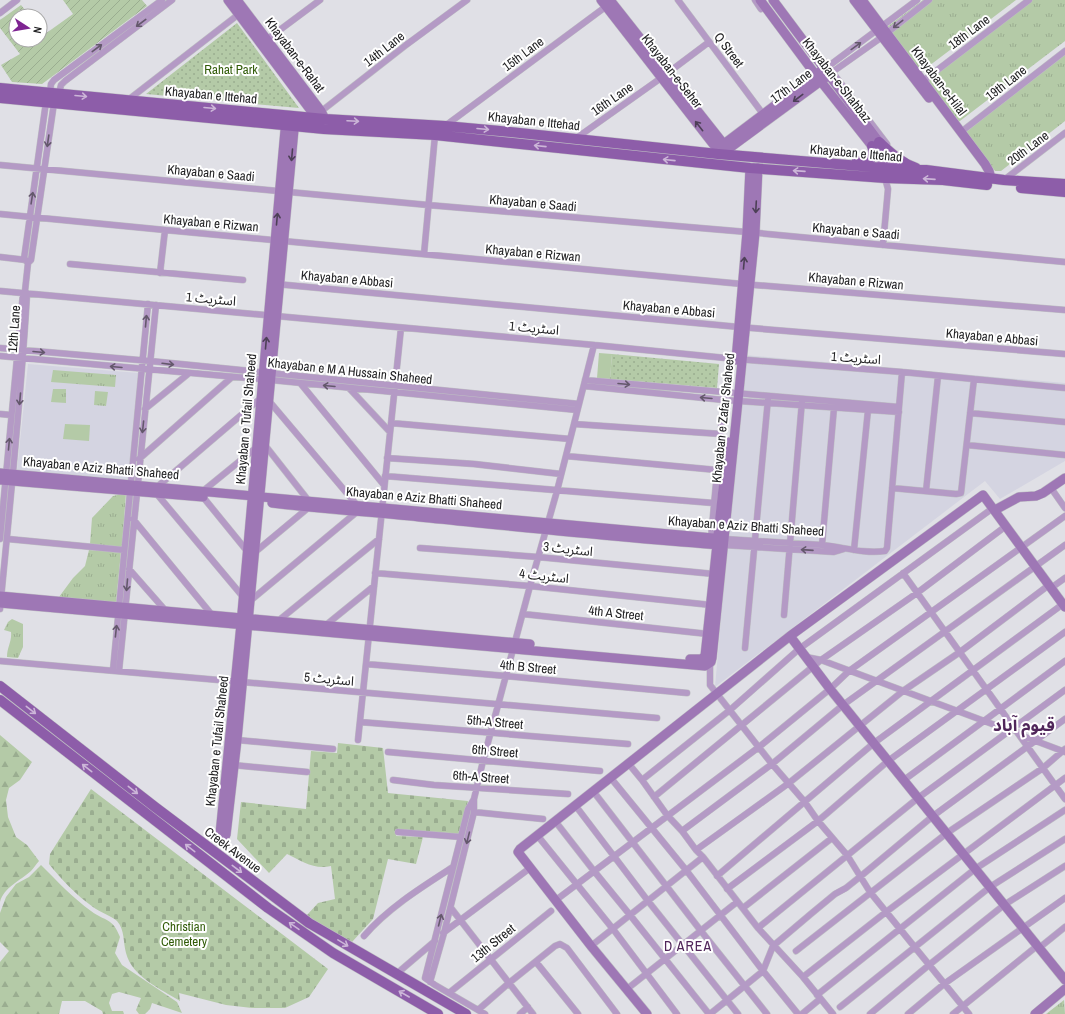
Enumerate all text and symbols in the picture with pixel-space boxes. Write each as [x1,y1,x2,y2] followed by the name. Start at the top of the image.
[8,8,48,48] north arrow
[945,11,993,53] street label: 18th Lane
[261,14,329,96] street label: Khayaban-e-Rahat
[135,19,146,28] one-way arrow
[892,20,903,28] one-way arrow
[30,25,45,35] text: N
[360,28,408,70] street label: 14th Lane
[710,29,748,71] street label: Q Street
[638,31,707,112] street label: Khayaban-e-Seher
[499,33,547,75] street label: 15th Lane
[799,34,875,126] street label: Khayaban-e-Shahbaz
[851,42,862,50] one-way arrow
[907,43,971,119] street label: Khayaban-e-Hilal
[91,44,102,53] one-way arrow
[204,61,258,78] park label: Rahat Park
[982,62,1030,104] street label: 19th Lane
[767,65,815,107] street label: 17th Lane
[588,78,636,120] street label: 16th Lane
[164,83,258,108] street label: Khayaban e Ittehad
[74,92,87,100] one-way arrow
[792,94,803,102] one-way arrow
[203,104,216,112] one-way arrow
[487,108,581,134] street label: Khayaban e Ittehad
[346,117,359,125] one-way arrow
[695,121,703,132] one-way arrow
[476,126,489,133] one-way arrow
[1004,127,1052,169] street label: 20th Lane
[44,134,52,147] one-way arrow
[809,141,903,166] street label: Khayaban e Ittehad
[534,142,547,150] one-way arrow
[289,148,296,161] one-way arrow
[663,156,676,164] one-way arrow
[167,161,255,185] street label: Khayaban e Saadi
[793,168,806,175] one-way arrow
[923,176,936,183] one-way arrow
[489,191,577,215] street label: Khayaban e Saadi
[28,192,36,205] one-way arrow
[753,200,760,213] one-way arrow
[163,210,259,236] street label: Khayaban e Rizwan
[274,213,281,226] one-way arrow
[812,219,900,243] street label: Khayaban e Saadi
[485,240,581,266] street label: Khayaban e Rizwan
[741,257,748,270] one-way arrow
[300,267,394,291] street label: Khayaban e Abbasi
[808,268,904,294] street label: Khayaban e Rizwan
[185,288,237,310] street label: اسٹریٹ 1
[622,297,716,321] street label: Khayaban e Abbasi
[4,305,24,353] street label: 12th Lane
[143,315,150,328] one-way arrow
[508,317,560,339] street label: اسٹریٹ 1
[945,325,1039,349] street label: Khayaban e Abbasi
[263,337,270,350] one-way arrow
[32,348,45,355] one-way arrow
[831,348,881,368] street label: اسٹریٹ 1
[708,352,738,484] street label: Khayaban e Zafar Shaheed
[232,353,260,485] street label: Khayaban e Tufail Shaheed
[267,354,433,388] street label: Khayaban e M A Hussain Shaheed
[161,360,174,367] one-way arrow
[110,363,123,370] one-way arrow
[617,380,630,388] one-way arrow
[323,383,336,390] one-way arrow
[16,392,23,405] one-way arrow
[700,394,713,402] one-way arrow
[139,420,146,433] one-way arrow
[5,438,12,451] one-way arrow
[22,453,180,483] street label: Khayaban e Aziz Bhatti Shaheed
[345,483,503,513] street label: Khayaban e Aziz Bhatti Shaheed
[667,512,825,540] street label: Khayaban e Aziz Bhatti Shaheed
[542,538,594,560] street label: اسٹریٹ 3
[800,546,813,553] one-way arrow
[518,565,570,587] street label: اسٹریٹ 4
[124,578,131,591] one-way arrow
[588,602,644,624] street label: 4th A Street
[113,625,120,638] one-way arrow
[499,656,557,678] street label: 4th B Street
[303,668,355,690] street label: اسٹریٹ 5
[202,675,232,807] street label: Khayaban e Tufail Shaheed
[25,706,36,714] one-way arrow
[466,711,524,733] street label: 5th-A Street
[993,713,1055,738] district label: قیوم آباد
[471,741,519,761] street label: 6th Street
[82,764,93,772] one-way arrow
[452,767,510,787] street label: 6th-A Street
[128,786,139,794] one-way arrow
[201,823,265,877] street label: Creek Avenue
[464,831,471,844] one-way arrow
[185,843,196,852] one-way arrow
[231,865,242,873] one-way arrow
[437,914,444,927] one-way arrow
[161,918,208,950] park label: Christian Cemetery
[467,920,519,966] street label: 13th Street
[289,922,300,930] one-way arrow
[664,937,712,955] district label: D AREA
[337,940,349,948] one-way arrow
[398,990,410,998] one-way arrow

